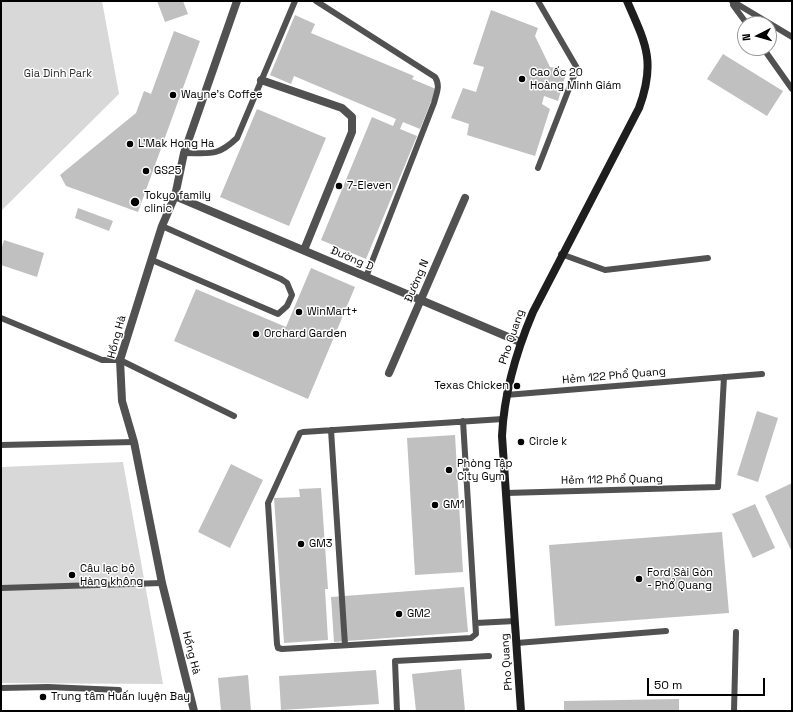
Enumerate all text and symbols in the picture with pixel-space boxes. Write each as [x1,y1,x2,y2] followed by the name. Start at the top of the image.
[737,16,777,56] north arrow
[739,33,753,42] text: N
[530,66,621,92] place label: Cao ốc 20 Hoàng Minh Giám
[24,67,92,81] park label: Gia Dinh Park
[517,74,527,84] marker: Cao ốc 20 Hoàng Minh Giám
[181,88,262,102] place label: Wayne's Coffee
[168,90,178,100] marker: Wayne's Coffee
[138,137,214,151] place label: L’Mak Hong Ha
[125,139,135,149] marker: L’Mak Hong Ha
[154,164,181,178] place label: GS25
[141,166,151,176] marker: GS25
[347,179,392,193] place label: 7-Eleven
[334,181,344,191] marker: 7-Eleven
[144,189,211,215] place label: Tokyo family clinic
[129,196,141,208] marker: Tokyo family clinic
[329,244,375,274] street label: Đường D
[402,258,432,304] street label: Đường N
[307,305,358,319] place label: WinMart+
[294,307,304,317] marker: WinMart+
[496,308,528,366] street label: Pho Quang
[105,314,129,360] street label: Hồng Hà
[264,327,347,341] place label: Orchard Garden
[251,329,261,339] marker: Orchard Garden
[562,365,666,387] street label: Hẻm 122 Phổ Quang
[434,379,509,393] place label: Texas Chicken
[512,381,522,391] marker: Texas Chicken
[529,435,567,449] place label: Circle k
[516,437,526,447] marker: Circle k
[457,457,513,483] place label: Phòng Tập City Gym
[444,465,454,475] marker: Phòng Tập City Gym
[561,473,663,487] street label: Hẻm 112 Phổ Quang
[443,498,464,512] place label: GM1
[430,500,440,510] marker: GM1
[309,537,332,551] place label: GM3
[296,539,306,549] marker: GM3
[80,562,143,588] place label: Câu lạc bộ Hàng không
[647,566,713,592] place label: Ford Sài Gòn - Phổ Quang
[67,570,77,580] marker: Câu lạc bộ Hàng không
[634,574,644,584] marker: Ford Sài Gòn - Phổ Quang
[407,607,430,621] place label: GM2
[394,609,404,619] marker: GM2
[179,630,203,676] street label: Hồng Hà
[498,633,516,691] street label: Pho Quang
[649,670,767,696] scale bar
[654,677,682,693] text: 50 m
[51,690,190,704] place label: Trung tâm Huấn luyện Bay
[38,692,48,702] marker: Trung tâm Huấn luyện Bay

